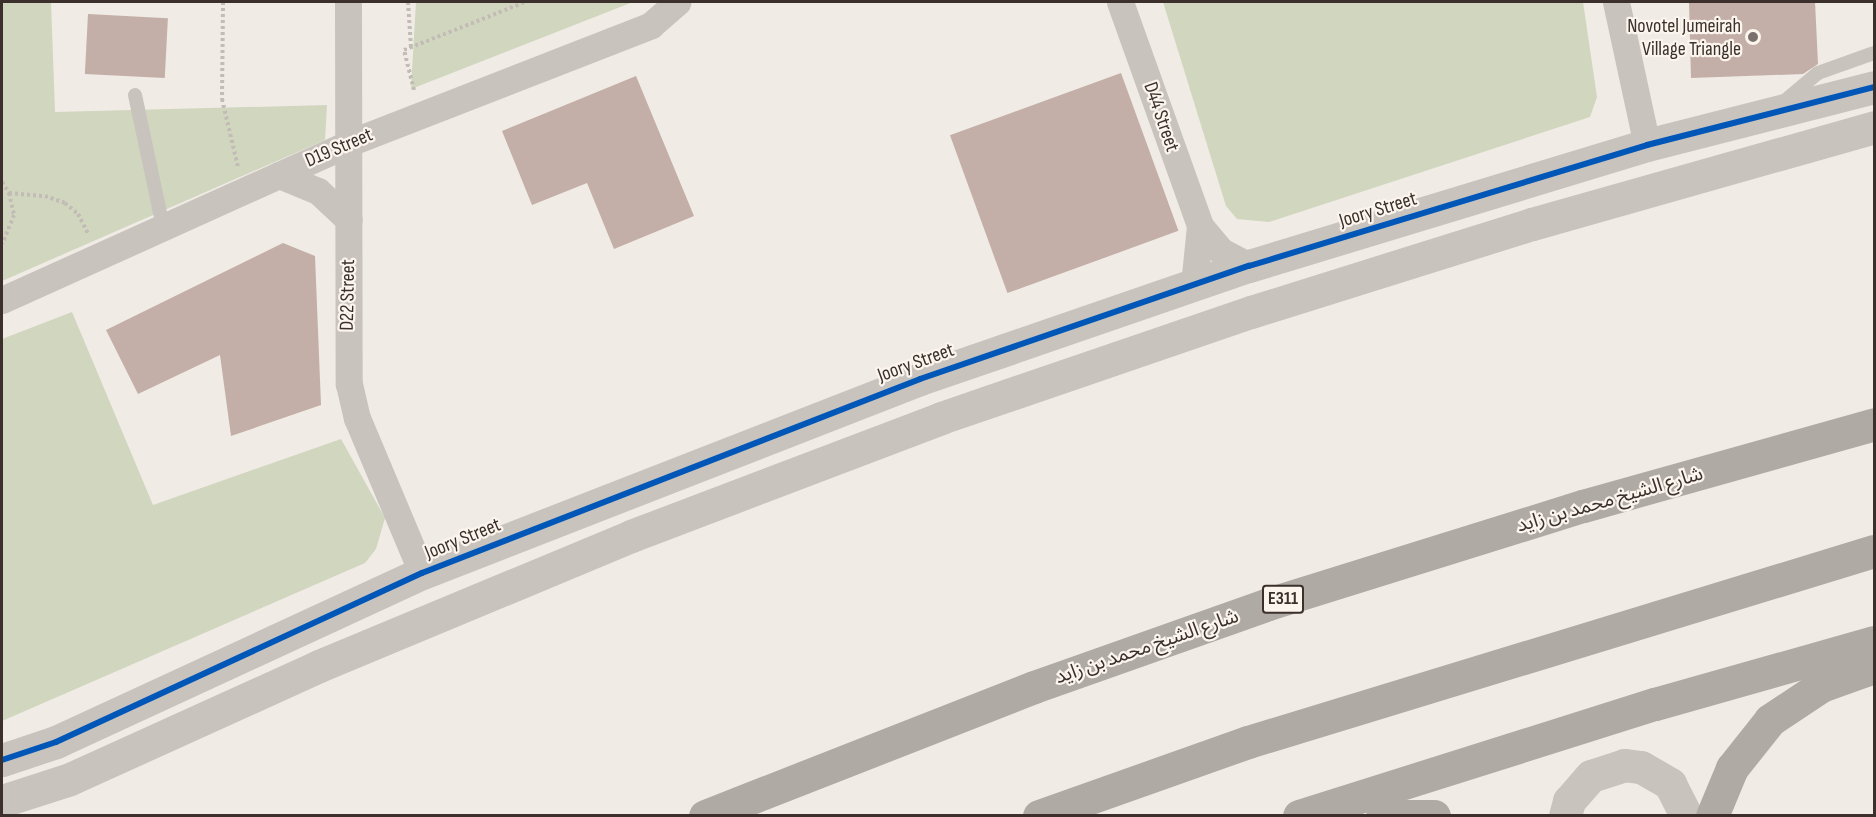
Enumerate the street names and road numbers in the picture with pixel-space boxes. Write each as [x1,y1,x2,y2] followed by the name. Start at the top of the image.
[1138,79,1184,155] street label: D44 Street
[302,123,376,173] street label: D19 Street
[1336,187,1420,233] street label: Joory Street
[335,259,361,331] street label: D22 Street
[874,338,958,388] street label: Joory Street
[1514,462,1706,538] street label: شارع الشيخ محمد بن زايد
[422,513,504,565] street label: Joory Street
[1262,584,1304,614] road number: E311
[1052,604,1242,690] street label: شارع الشيخ محمد بن زايد

